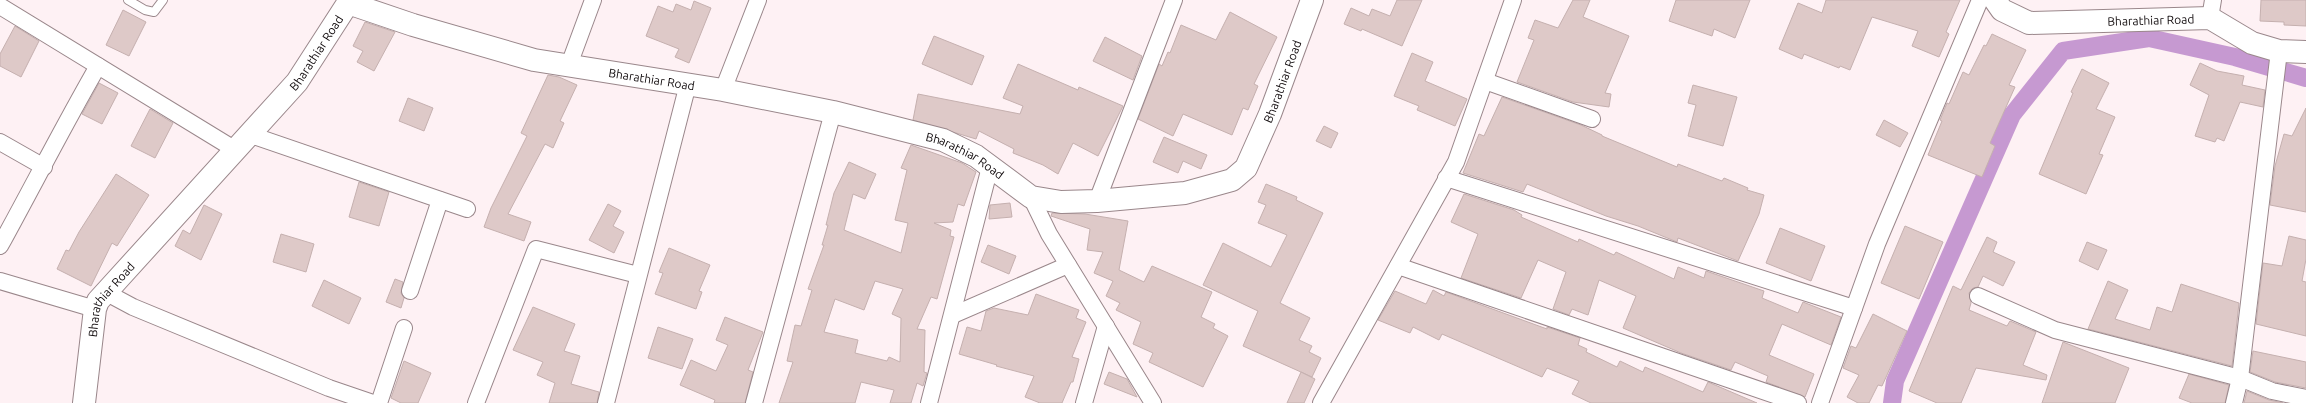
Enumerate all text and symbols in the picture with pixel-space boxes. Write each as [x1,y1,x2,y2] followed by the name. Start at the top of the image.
[2107,12,2194,27] street label: Bharathiar Road
[286,13,345,93] street label: Bharathiar Road
[1261,38,1303,125] street label: Bharathiar Road
[608,65,696,92] street label: Bharathiar Road
[925,129,1006,181] street label: Bharathiar Road
[85,259,137,338] street label: Bharathiar Road

